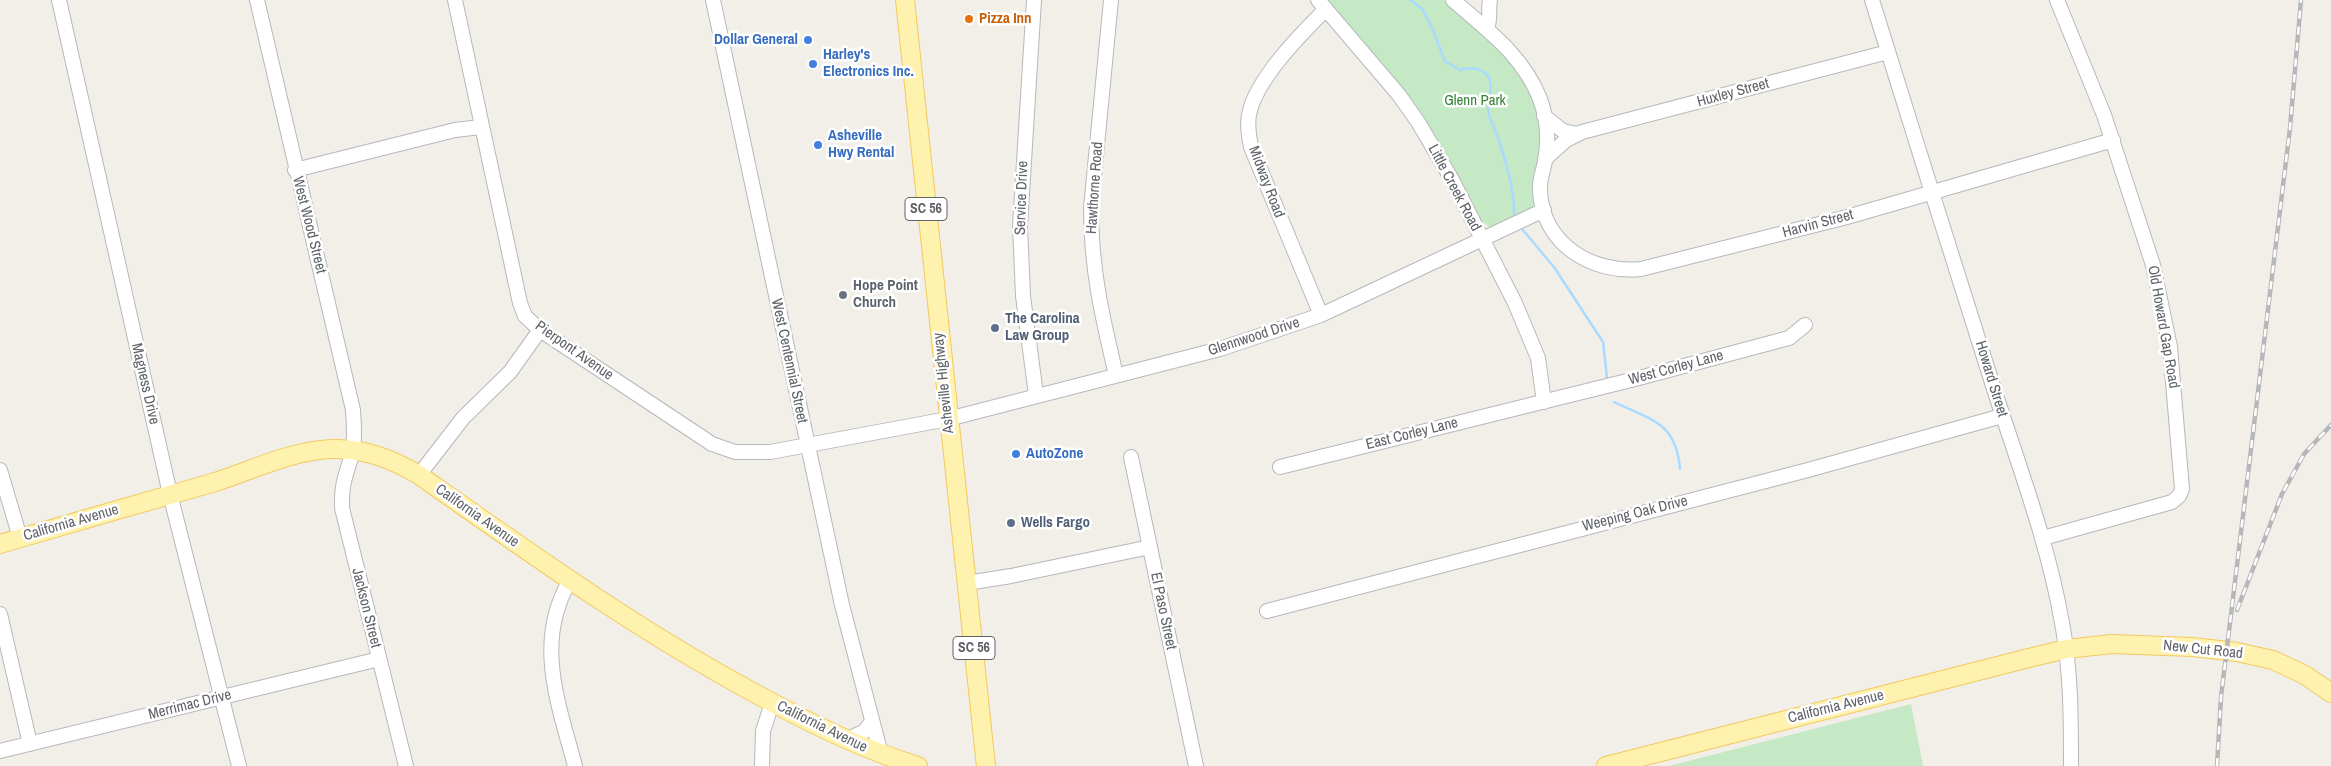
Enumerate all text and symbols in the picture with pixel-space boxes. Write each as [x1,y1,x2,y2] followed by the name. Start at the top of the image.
[979,10,1032,28] place label: Pizza Inn
[963,13,975,25] marker: Pizza Inn
[714,31,798,49] place label: Dollar General
[802,34,814,46] marker: Dollar General
[823,46,914,81] place label: Harley's Electronics Inc.
[807,58,819,70] marker: Harley's Electronics Inc.
[1695,75,1771,111] street label: Huxley Street
[1444,92,1506,110] park label: Glenn Park
[828,127,894,162] place label: Asheville Hwy Rental
[812,139,824,151] marker: Asheville Hwy Rental
[1083,141,1107,235] street label: Hawthorne Road
[1424,142,1484,234] street label: Little Creek Road
[1244,144,1288,220] street label: Midway Road
[1012,160,1032,236] street label: Service Drive
[288,175,330,275] street label: West Wood Street
[905,198,947,220] road number: SC 56
[1781,206,1855,242] street label: Harvin Street
[2143,264,2183,390] street label: Old Howard Gap Road
[853,277,918,312] place label: Hope Point Church
[837,289,849,301] marker: Hope Point Church
[767,297,811,425] street label: West Centennial Street
[1005,310,1080,345] place label: The Carolina Law Group
[1206,314,1302,360] street label: Glennwood Drive
[531,317,617,385] street label: Pierpont Avenue
[989,322,1001,334] marker: The Carolina Law Group
[930,332,958,434] street label: Asheville Highway
[1971,339,2011,419] street label: Howard Street
[127,342,163,426] street label: Magness Drive
[1627,347,1725,389] street label: West Corley Lane
[1364,414,1460,454] street label: East Corley Lane
[1026,445,1083,463] place label: AutoZone
[1010,448,1022,460] marker: AutoZone
[432,480,522,552] street label: California Avenue
[1581,492,1689,536] street label: Weeping Oak Drive
[21,501,121,545] street label: California Avenue
[1021,514,1090,532] place label: Wells Fargo
[1005,517,1017,529] marker: Wells Fargo
[347,566,385,650] street label: Jackson Street
[1146,571,1180,651] street label: El Paso Street
[953,636,995,660] road number: SC 56
[2162,637,2244,663] street label: New Cut Road
[147,686,233,724] street label: Merrimac Drive
[1786,686,1886,728] street label: California Avenue
[774,697,870,757] street label: California Avenue

